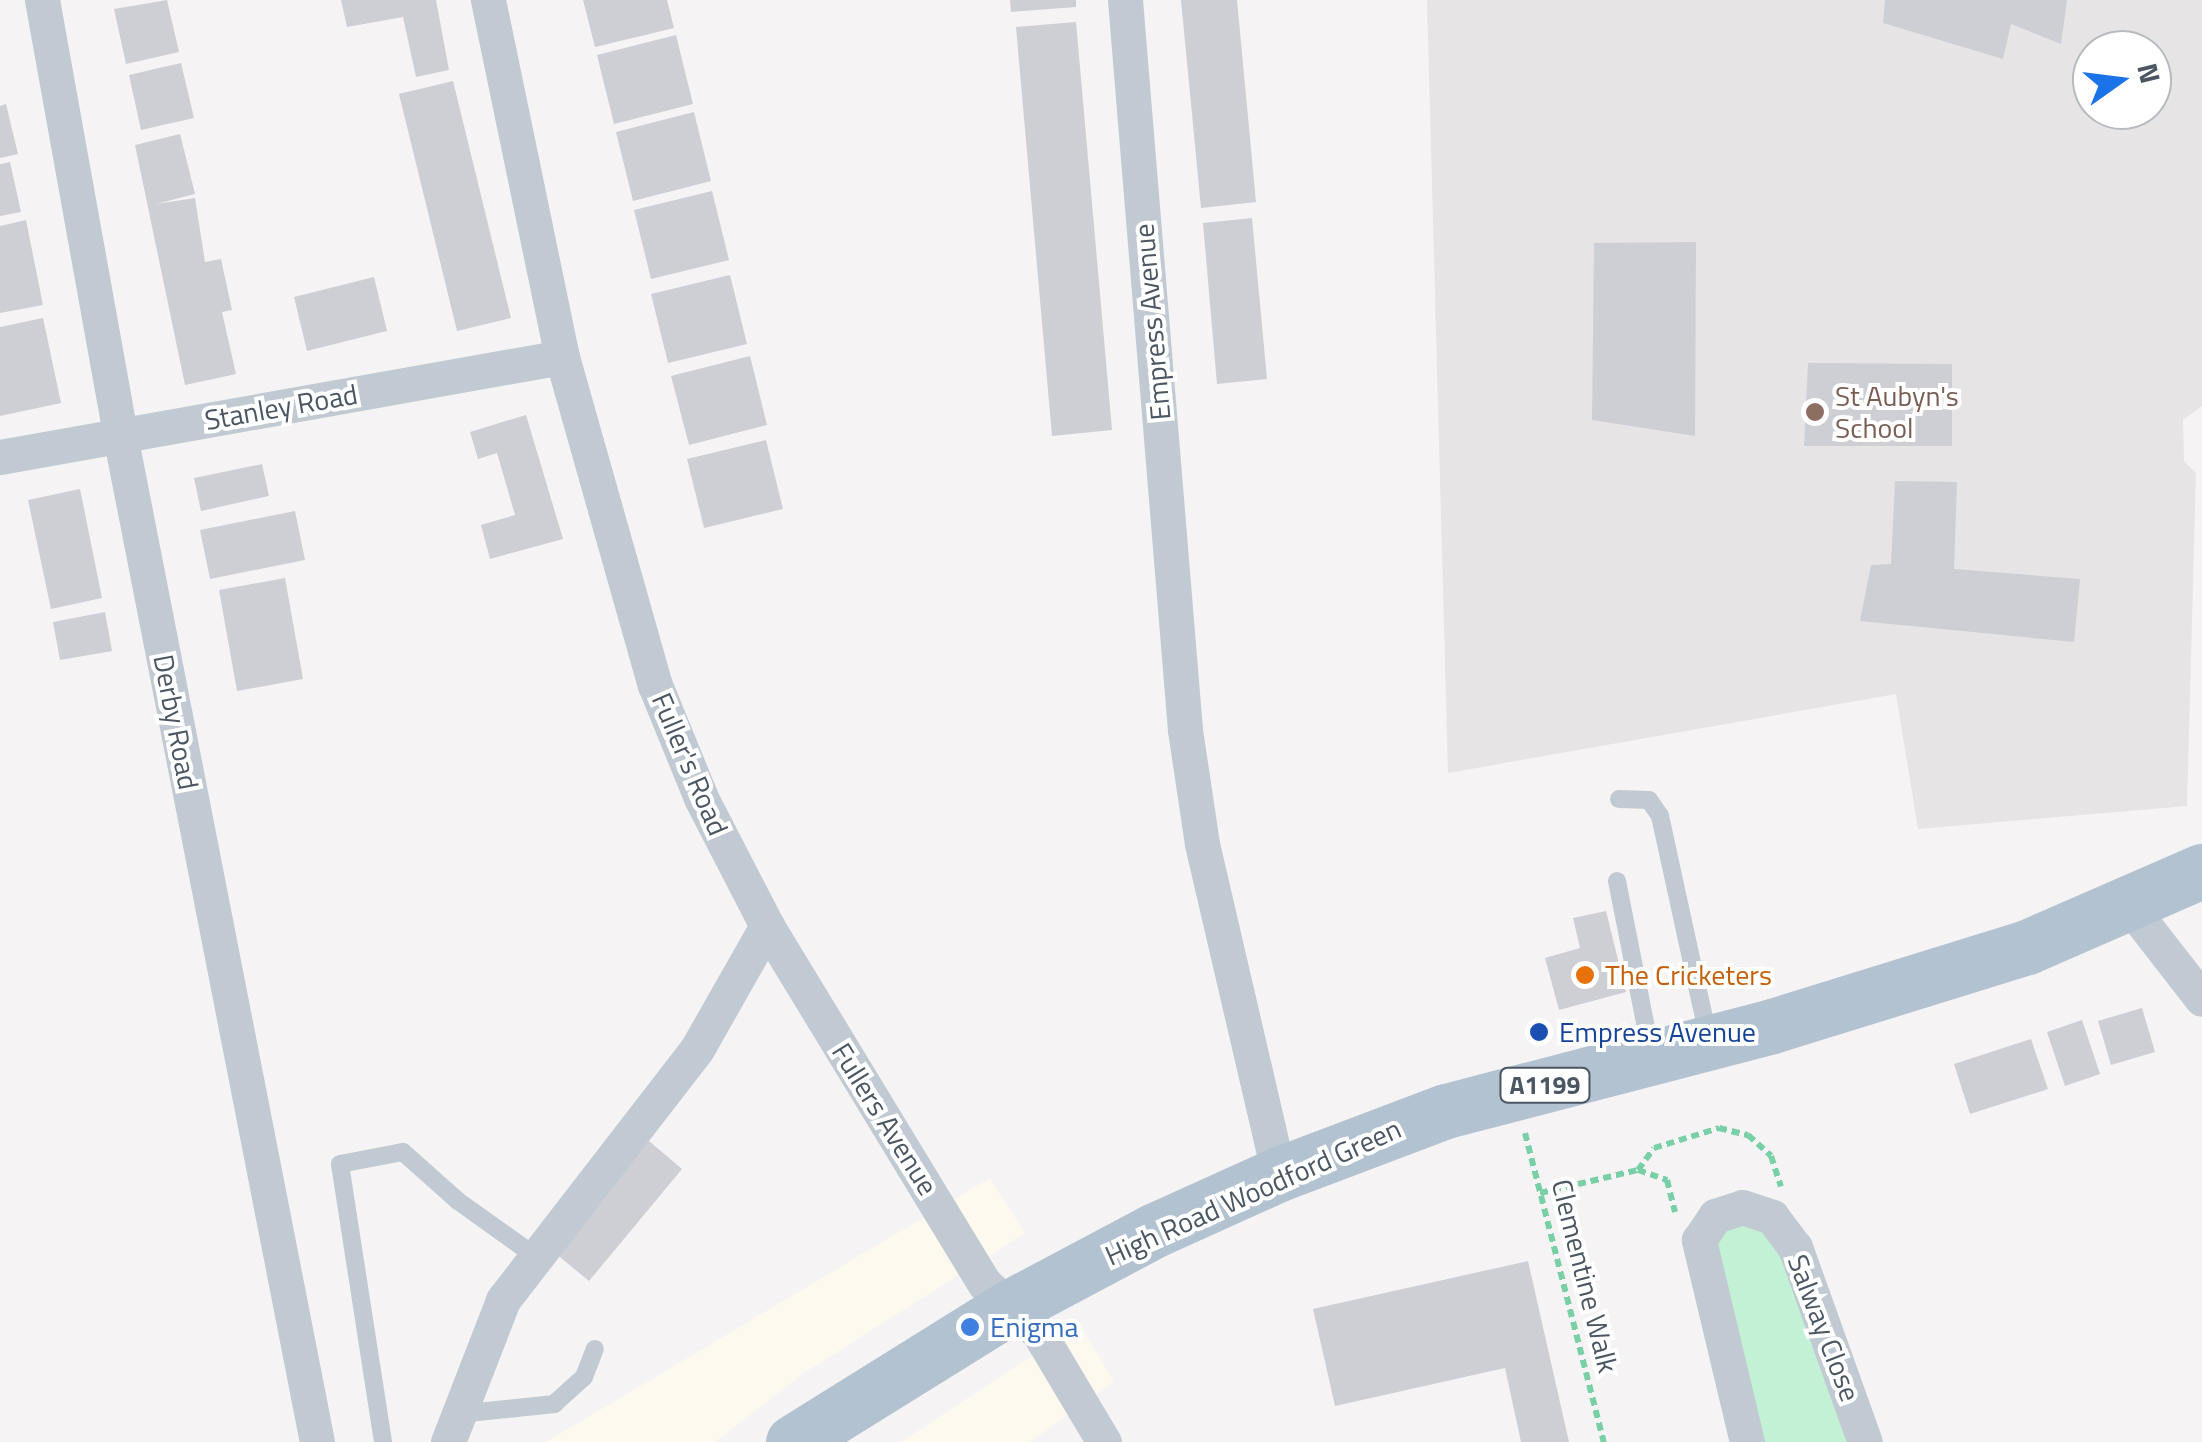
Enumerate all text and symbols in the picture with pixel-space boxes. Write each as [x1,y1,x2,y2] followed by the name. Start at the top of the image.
[2072,30,2172,130] north arrow
[2126,58,2173,88] text: N
[1127,222,1177,422] street label: Empress Avenue
[202,377,360,437] street label: Stanley Road
[1835,379,1959,445] place label: St Aubyn's School
[1804,401,1826,423] marker: St Aubyn's School
[146,652,206,792] street label: Derby Road
[645,688,735,840] street label: Fuller's Road
[1605,958,1772,992] place label: The Cricketers
[1574,964,1596,986] marker: The Cricketers
[1559,1015,1756,1049] place label: Empress Avenue
[1528,1021,1550,1043] marker: Empress Avenue
[825,1037,945,1201] street label: Fullers Avenue
[1498,1065,1592,1105] road number: A1199
[1100,1112,1406,1272] street label: High Road Woodford Green
[1545,1176,1625,1376] street label: Clementine Walk
[1781,1250,1867,1406] street label: Salway Close
[990,1310,1078,1344] place label: Enigma
[959,1316,981,1338] marker: Enigma

